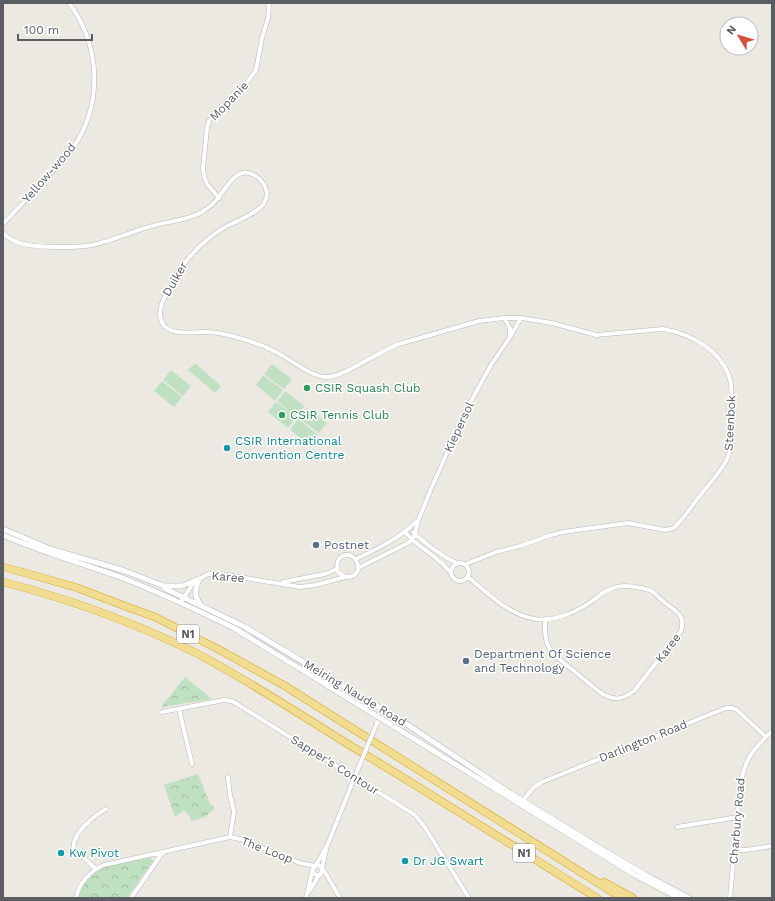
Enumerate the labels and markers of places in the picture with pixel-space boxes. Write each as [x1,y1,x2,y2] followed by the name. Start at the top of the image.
[315,381,421,395] place label: CSIR Squash Club
[302,383,312,393] marker: CSIR Squash Club
[290,408,389,422] place label: CSIR Tennis Club
[277,410,287,420] marker: CSIR Tennis Club
[235,434,344,462] place label: CSIR International Convention Centre
[222,443,232,453] marker: CSIR International Convention Centre
[324,538,369,552] place label: Postnet
[311,540,321,550] marker: Postnet
[474,647,611,675] place label: Department Of Science and Technology
[461,656,471,666] marker: Department Of Science and Technology
[69,846,119,860] place label: Kw Pivot
[56,848,66,858] marker: Kw Pivot
[413,854,484,868] place label: Dr JG Swart
[400,856,410,866] marker: Dr JG Swart

